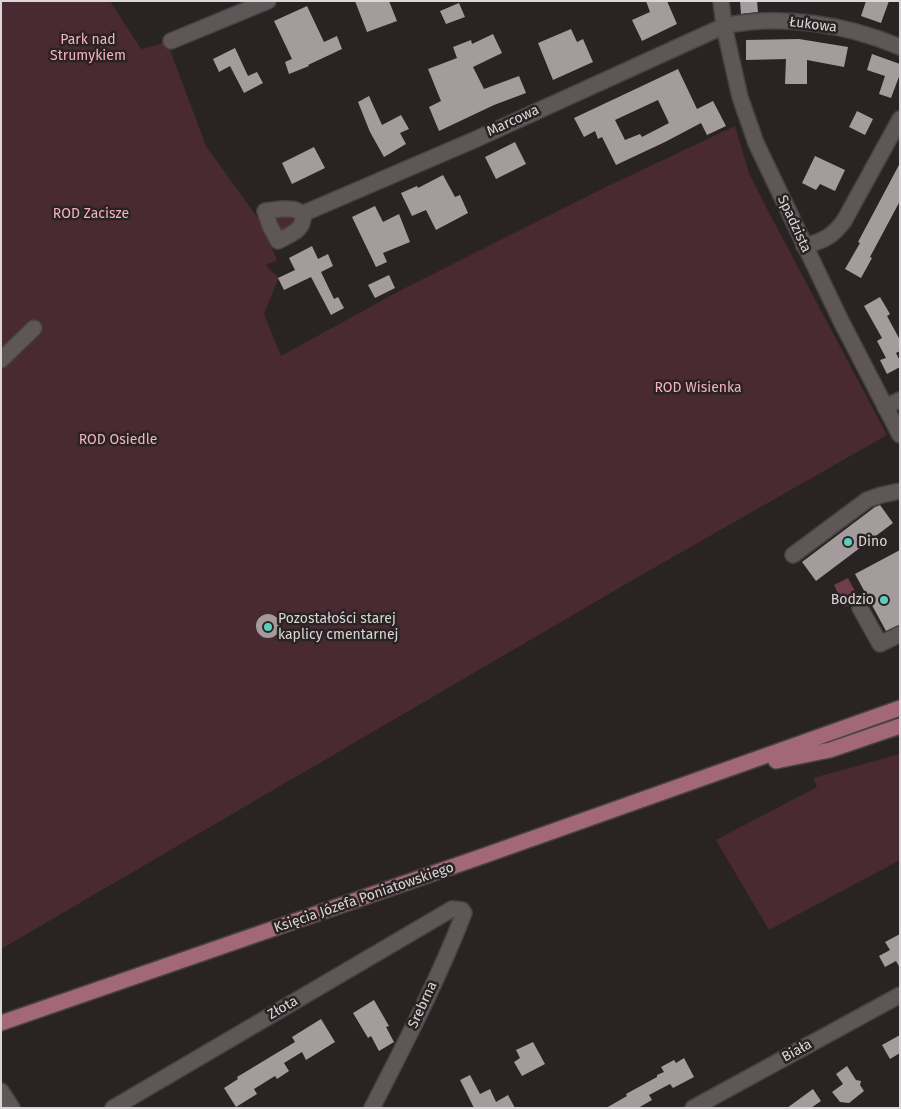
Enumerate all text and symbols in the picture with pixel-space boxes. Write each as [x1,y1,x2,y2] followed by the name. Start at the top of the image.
[788,14,838,36] street label: Łukowa
[50,32,126,64] park label: Park nad Strumykiem
[484,102,542,140] street label: Marcowa
[774,193,814,255] street label: Spadzista
[53,206,129,222] park label: ROD Zacisze
[654,380,742,396] park label: ROD Wisienka
[79,432,157,448] park label: ROD Osiedle
[858,534,887,550] place label: Dino
[842,536,854,548] marker: Dino
[831,592,874,608] place label: Bodzio
[878,594,890,606] marker: Bodzio
[278,611,398,644] place label: Pozostałości starej kaplicy cmentarnej
[262,621,274,633] marker: Pozostałości starej kaplicy cmentarnej
[272,859,456,937] street label: Księcia Józefa Poniatowskiego
[405,979,441,1031] street label: Srebrna
[265,993,301,1023] street label: Złota
[779,1036,815,1066] street label: Biała

